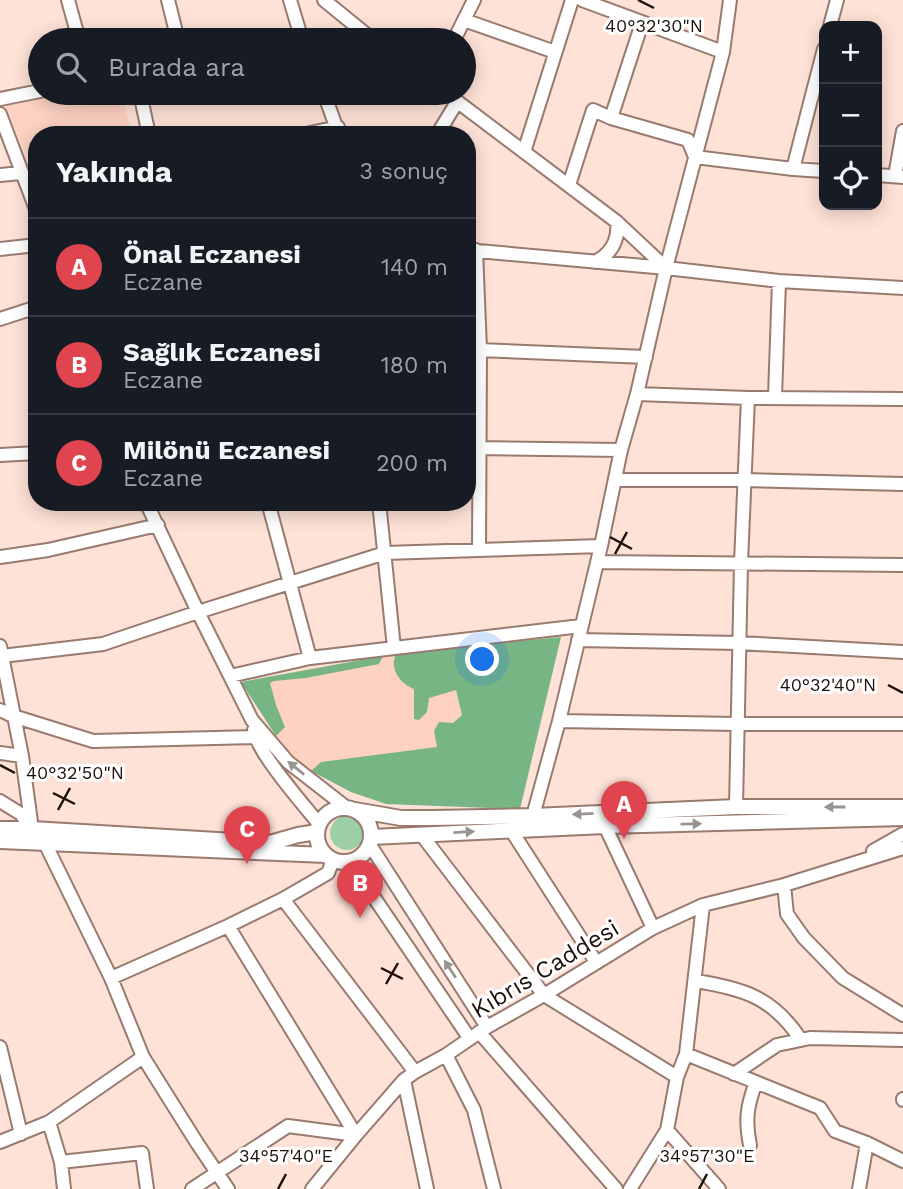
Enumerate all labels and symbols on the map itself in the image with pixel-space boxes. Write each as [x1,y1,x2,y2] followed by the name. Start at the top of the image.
[605,15,703,36] text: 40°32'30"N
[465,642,499,676] your location
[780,674,876,695] text: 40°32'40"N
[287,761,304,776] one-way arrow
[26,762,124,783] text: 40°32'50"N
[601,781,647,839] pin: A
[824,801,846,813] one-way arrow
[224,806,270,864] pin: C
[572,809,594,820] one-way arrow
[681,818,703,829] one-way arrow
[453,826,475,837] one-way arrow
[337,860,383,918] pin: B
[466,914,624,1024] street label: Kıbrıs Caddesi
[444,960,457,979] one-way arrow
[239,1145,333,1166] text: 34°57'40"E
[660,1145,755,1166] text: 34°57'30"E

